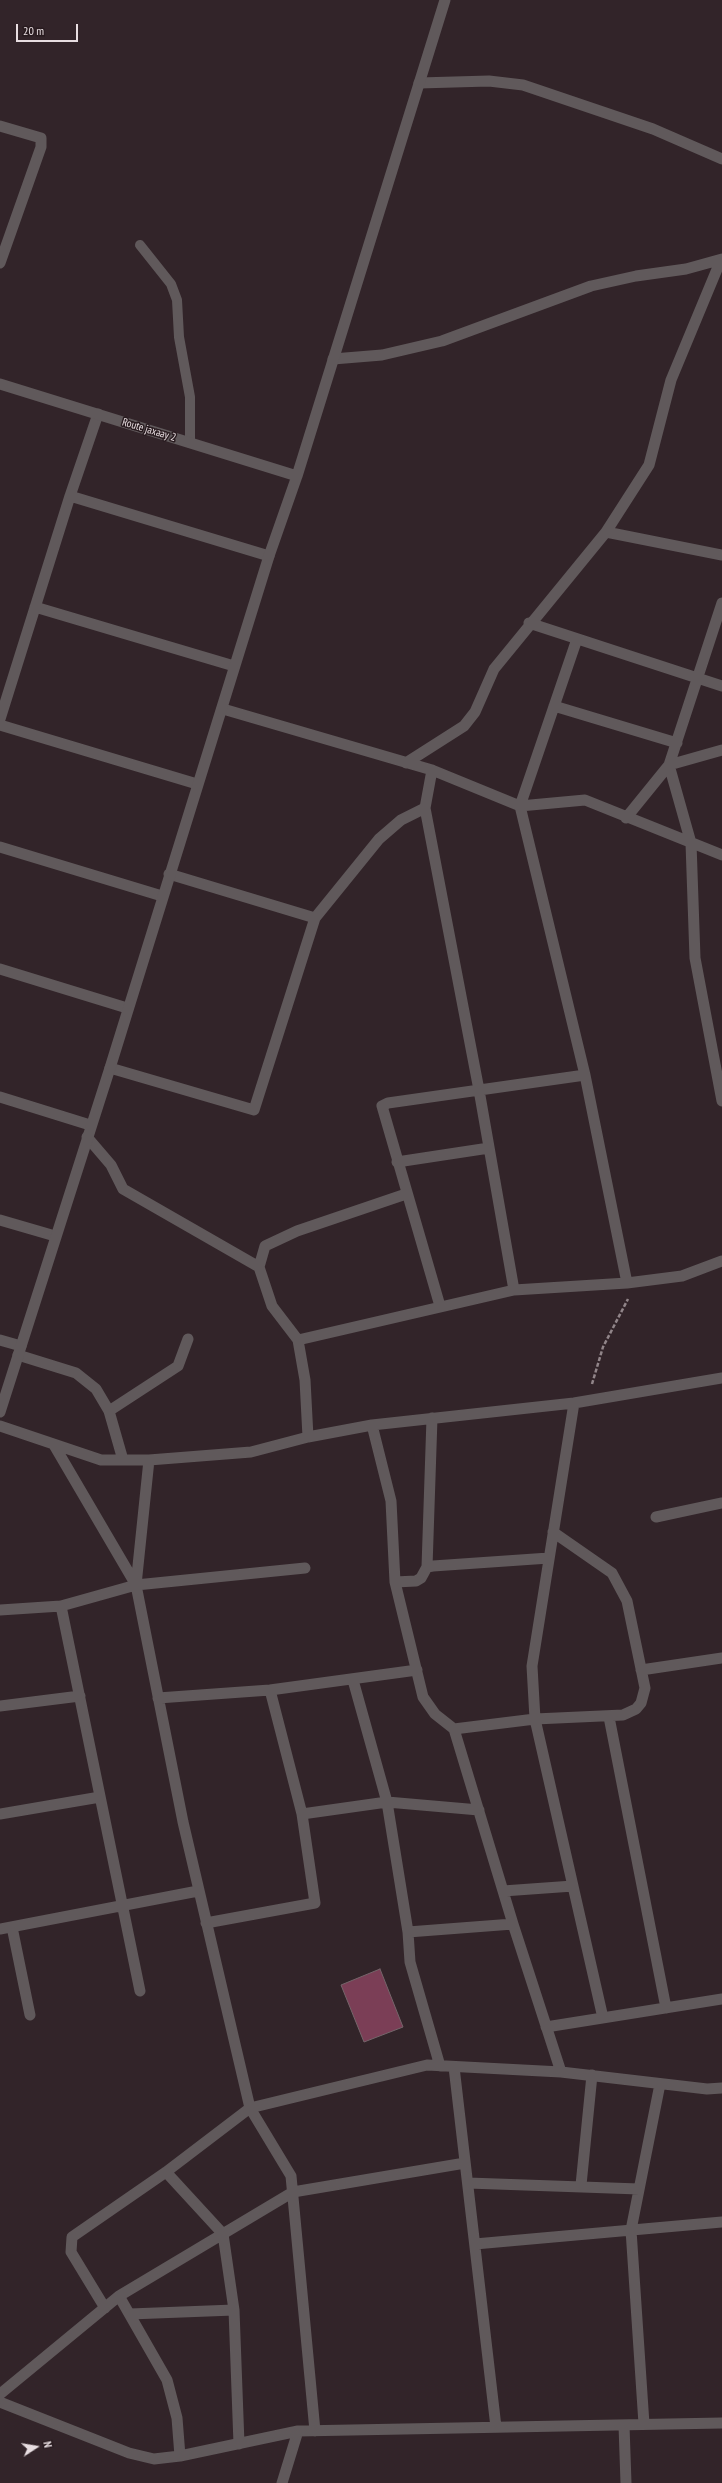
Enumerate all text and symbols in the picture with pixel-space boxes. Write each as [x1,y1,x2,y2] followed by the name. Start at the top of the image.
[18,16,80,42] scale bar
[23,23,44,38] text: 20 m
[120,416,178,444] street label: Route jaxaay 2
[16,2427,56,2467] north arrow
[40,2440,55,2449] text: N

